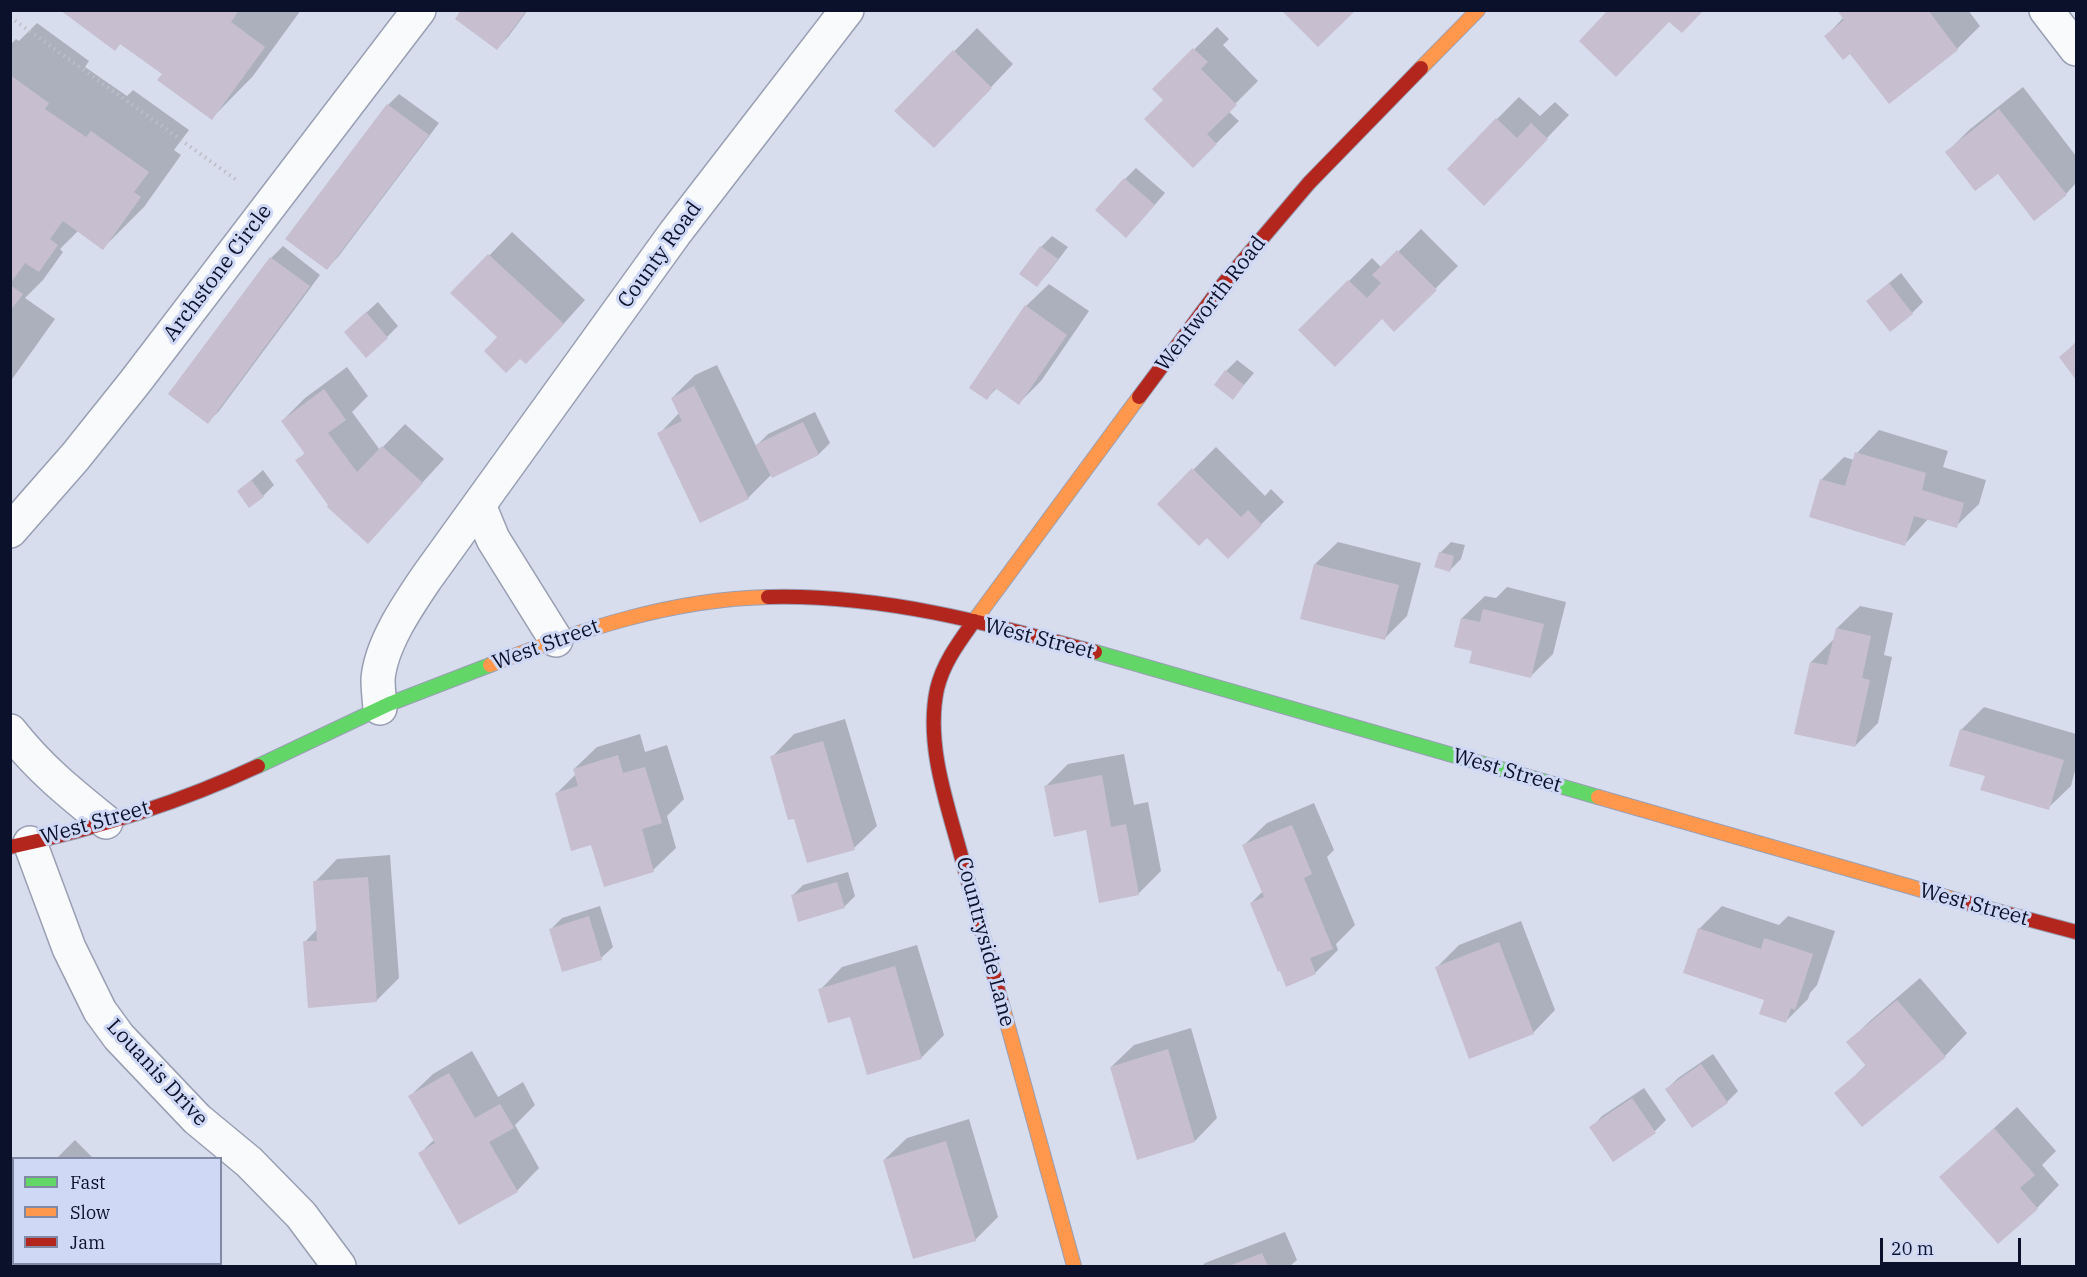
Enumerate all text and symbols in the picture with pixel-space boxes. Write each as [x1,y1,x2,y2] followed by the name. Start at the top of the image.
[613,197,707,313] street label: County Road
[158,200,278,346] street label: Archstone Circle
[1150,231,1272,377] street label: Wentworth Road
[982,613,1096,665] street label: West Street
[489,614,603,676] street label: West Street
[1450,743,1564,799] street label: West Street
[38,795,152,851] street label: West Street
[950,854,1020,1030] street label: Countryside Lane
[1917,878,2031,932] street label: West Street
[101,1014,213,1132] street label: Louanis Drive
[12,1157,222,1265] legend
[70,1171,105,1194] text: Fast
[70,1201,110,1224] text: Slow
[1883,1226,2024,1264] scale bar
[70,1231,105,1254] text: Jam
[1891,1237,1934,1260] text: 20 m

